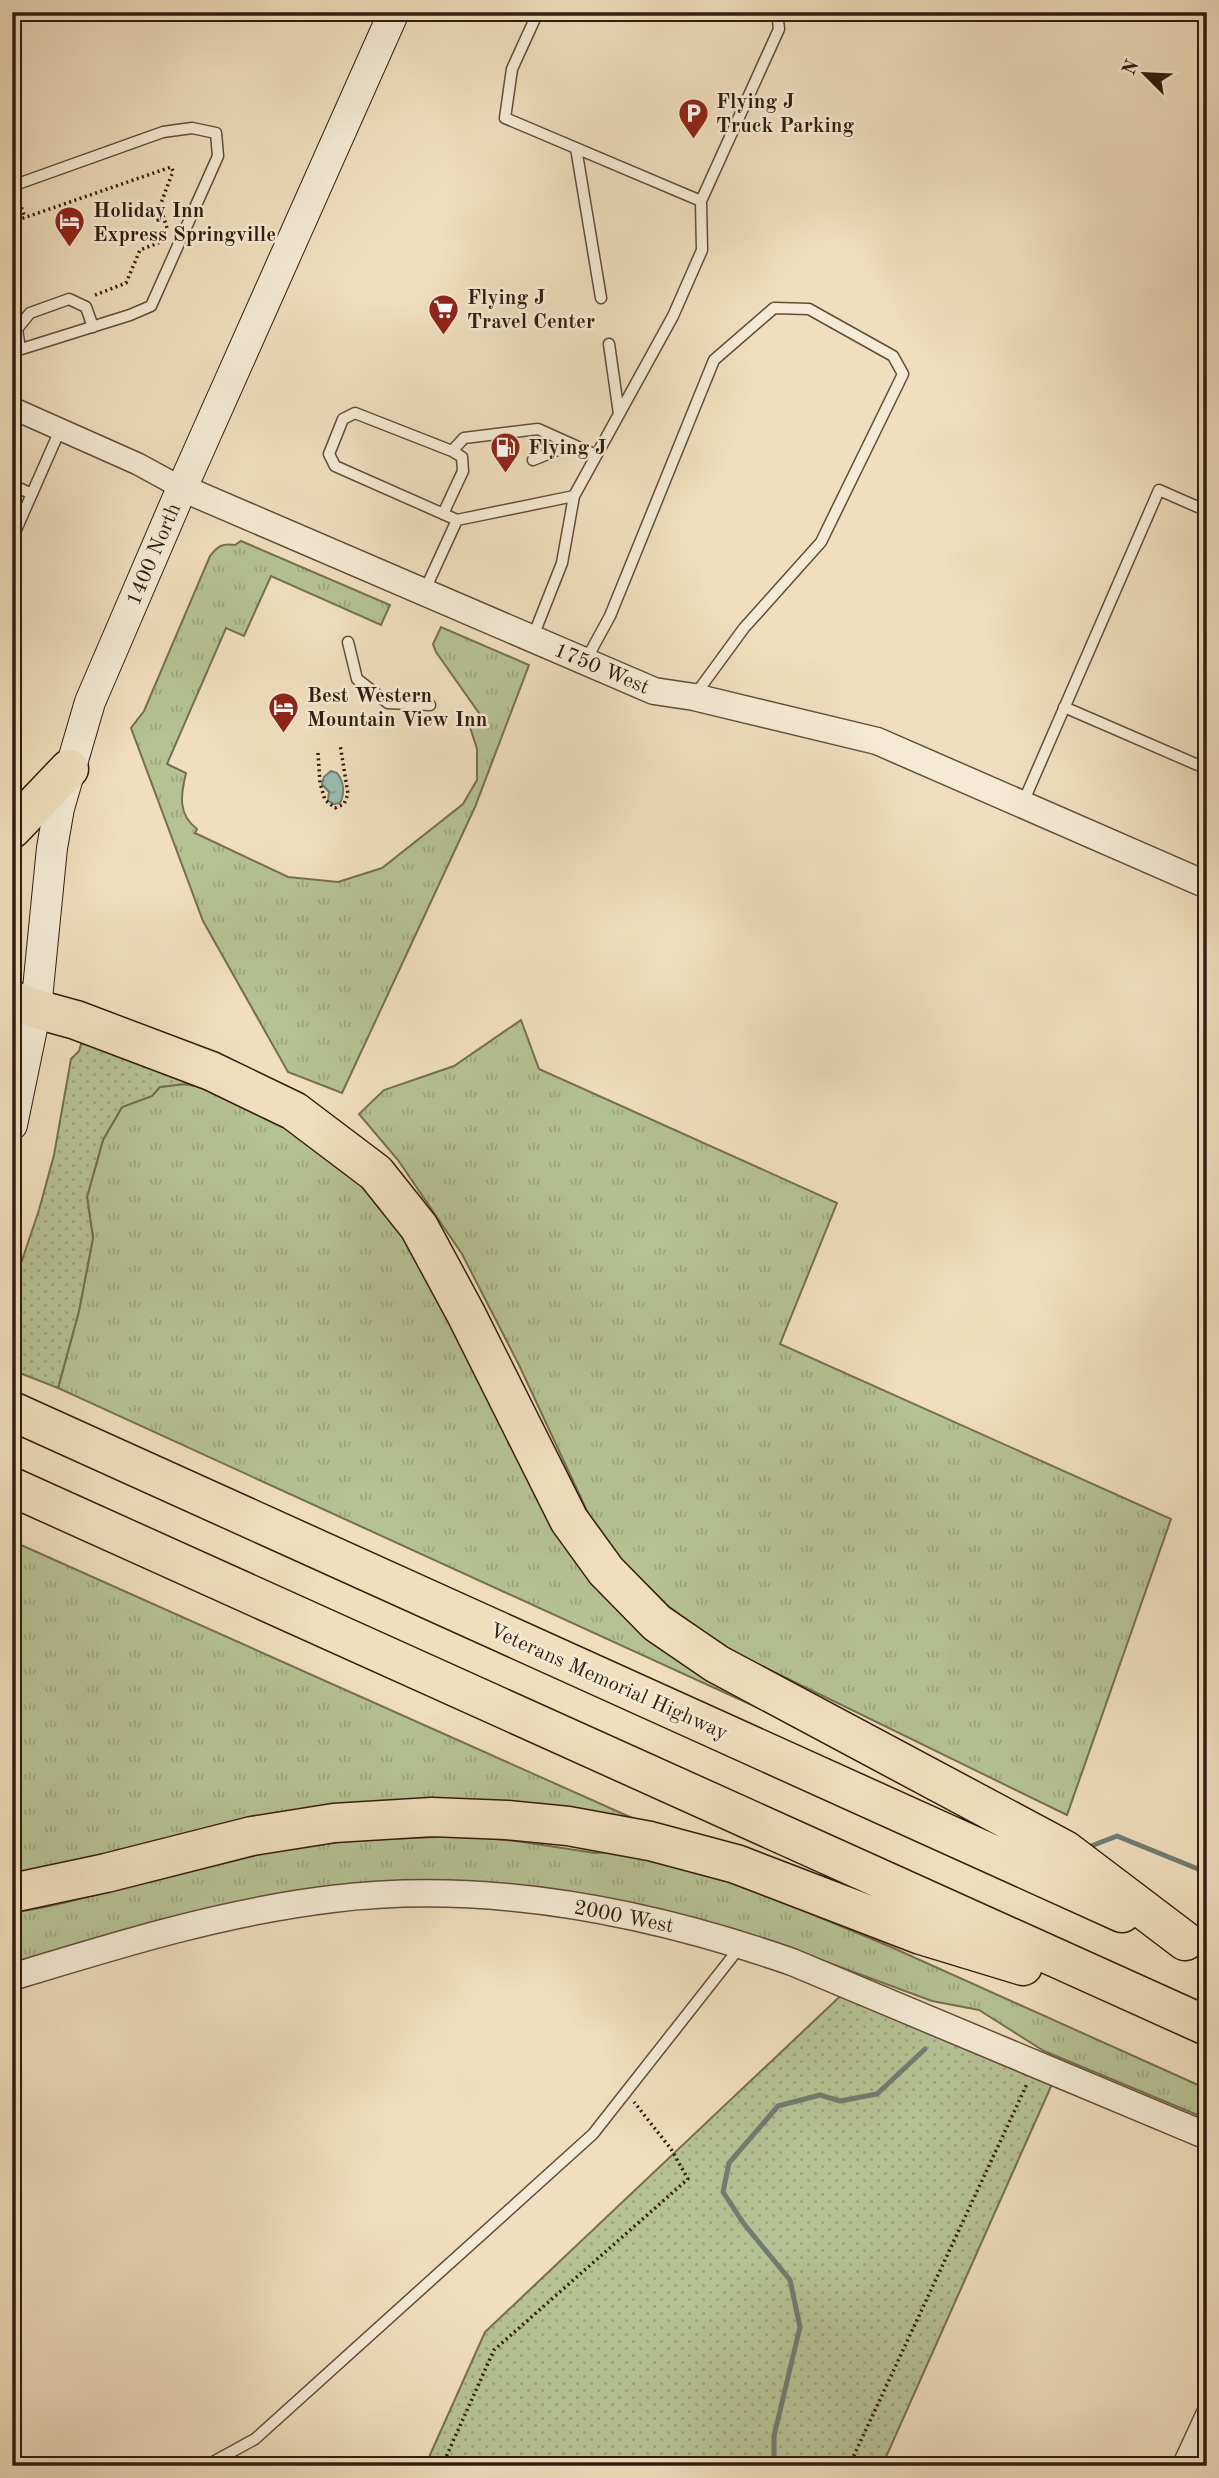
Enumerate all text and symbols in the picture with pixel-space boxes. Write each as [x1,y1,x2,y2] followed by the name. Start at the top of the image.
[1110,38,1180,108] north arrow
[1120,57,1144,79] text: N
[716,92,854,137] place label: Flying J Truck Parking
[676,96,710,140] parking icon: Flying J Truck Parking
[93,201,276,246] place label: Holiday Inn Express Springville
[53,205,87,249] hotel icon: Holiday Inn Express Springville
[467,288,595,333] place label: Flying J Travel Center
[427,292,461,336] supermarket icon: Flying J Travel Center
[488,430,522,474] fuel station icon: Flying J
[528,438,606,459] place label: Flying J
[124,501,185,609] street label: 1400 North
[551,640,652,699] street label: 1750 West
[307,686,487,731] place label: Best Western Mountain View Inn
[267,690,301,734] hotel icon: Best Western Mountain View Inn
[486,1620,731,1745] street label: Veterans Memorial Highway
[572,1898,675,1937] street label: 2000 West

